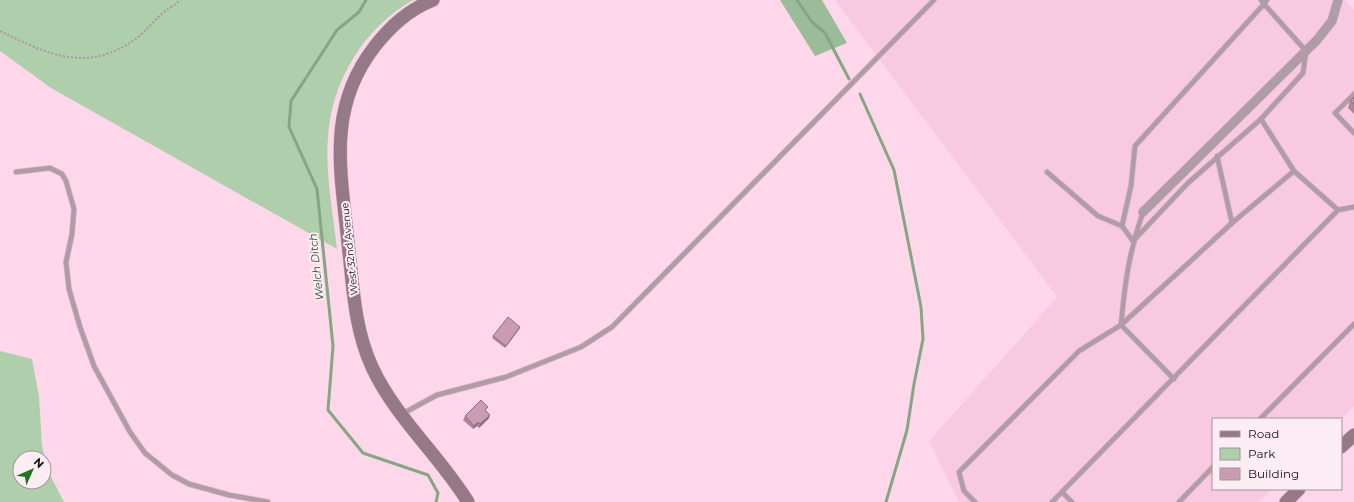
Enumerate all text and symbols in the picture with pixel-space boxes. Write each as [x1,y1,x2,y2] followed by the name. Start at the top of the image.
[338,202,361,296] street label: West 32nd Avenue
[306,233,326,301] water label: Welch Ditch
[1212,418,1342,490] legend
[1248,426,1279,441] text: Road
[1248,446,1276,461] text: Park
[12,450,52,490] north arrow
[31,455,47,471] text: N
[1248,466,1299,481] text: Building

